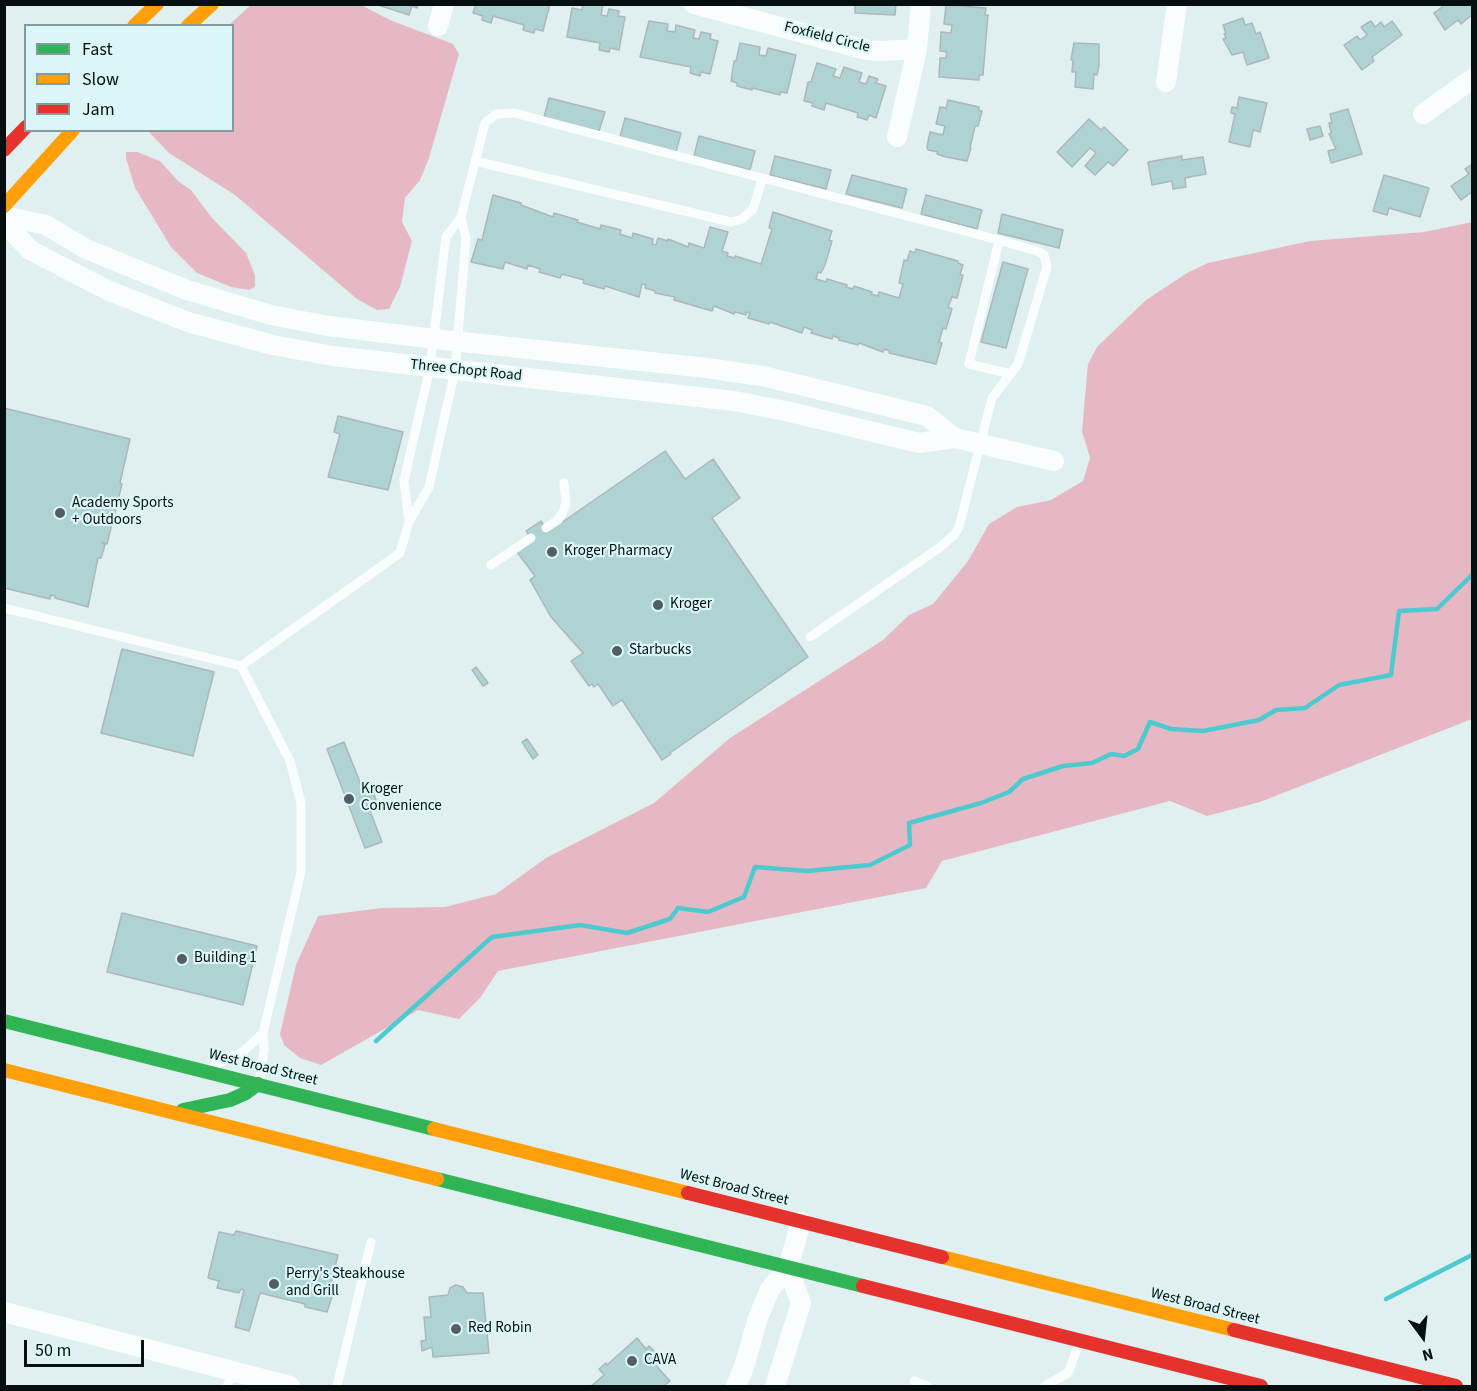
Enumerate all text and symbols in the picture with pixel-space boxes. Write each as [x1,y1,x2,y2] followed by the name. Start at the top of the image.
[782,19,872,57] street label: Foxfield Circle
[24,24,234,132] legend
[82,37,113,62] text: Fast
[82,67,119,92] text: Slow
[82,97,115,122] text: Jam
[409,356,523,386] street label: Three Chopt Road
[72,495,173,530] place label: Academy Sports + Outdoors
[53,506,67,520] marker: Academy Sports + Outdoors
[564,543,672,561] place label: Kroger Pharmacy
[545,545,559,559] marker: Kroger Pharmacy
[670,596,712,614] place label: Kroger
[651,598,665,612] marker: Kroger
[629,642,691,660] place label: Starbucks
[610,644,624,658] marker: Starbucks
[361,781,442,816] place label: Kroger Convenience
[342,792,356,806] marker: Kroger Convenience
[194,950,257,968] place label: Building 1
[175,952,189,966] marker: Building 1
[207,1046,319,1090] street label: West Broad Street
[678,1166,790,1210] street label: West Broad Street
[286,1266,405,1301] place label: Perry's Steakhouse and Grill
[267,1277,281,1291] marker: Perry's Steakhouse and Grill
[1149,1285,1261,1329] street label: West Broad Street
[1393,1307,1453,1367] north arrow
[468,1320,532,1338] place label: Red Robin
[449,1322,463,1336] marker: Red Robin
[27,1328,147,1366] scale bar
[35,1338,71,1363] text: 50 m
[1420,1342,1436,1366] text: N
[644,1352,676,1370] place label: CAVA
[625,1354,639,1368] marker: CAVA

